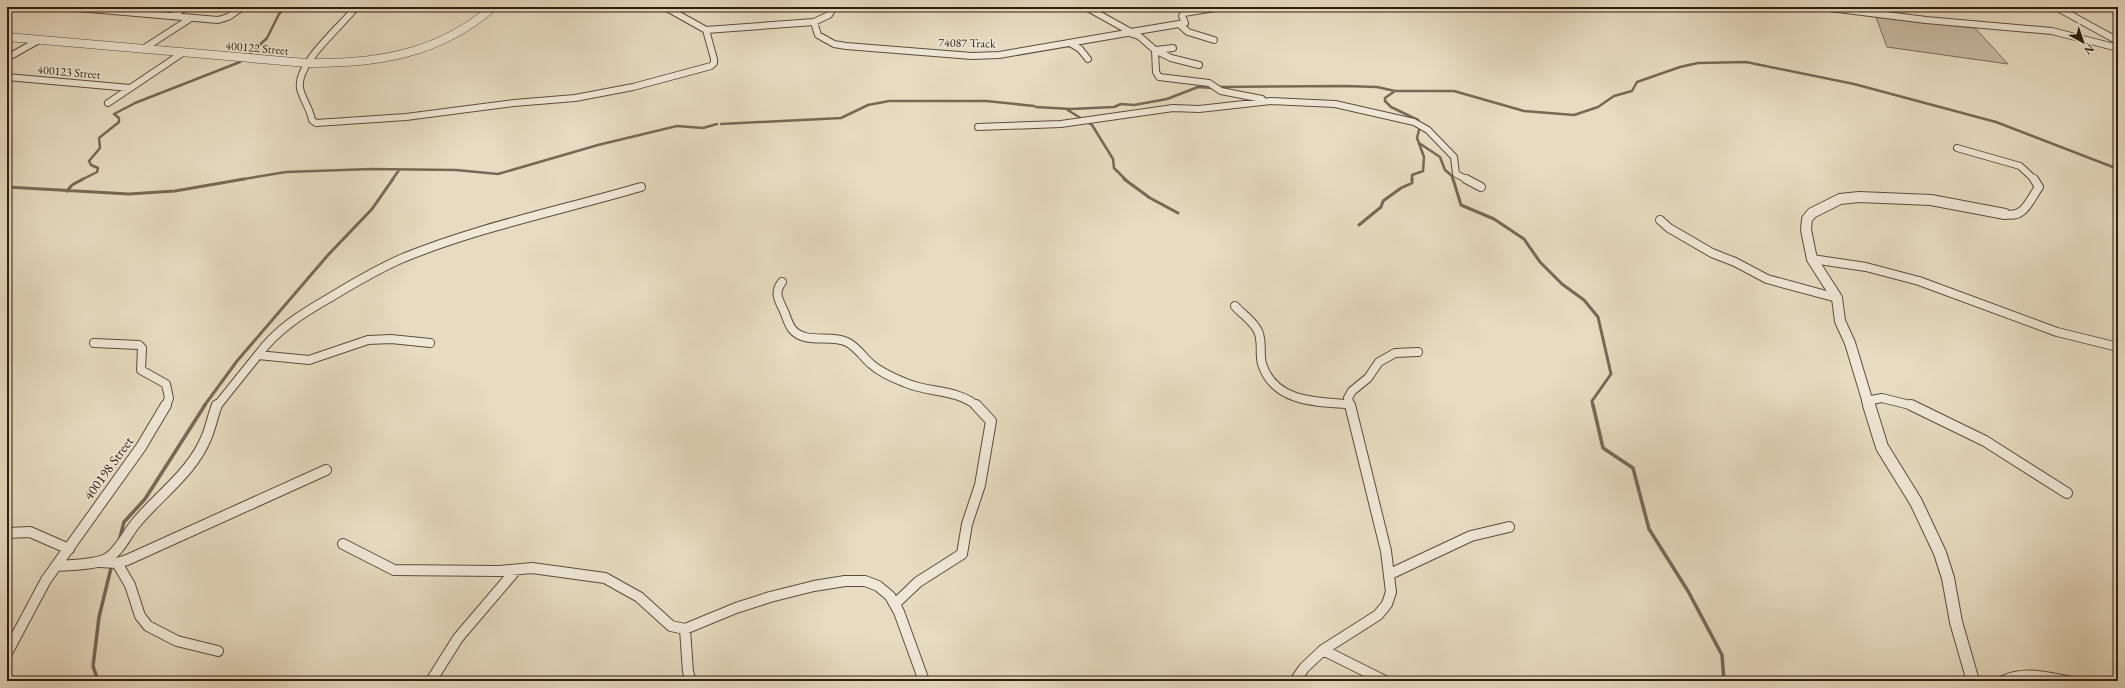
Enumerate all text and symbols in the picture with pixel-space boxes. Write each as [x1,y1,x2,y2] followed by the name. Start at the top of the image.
[2063,22,2103,62] north arrow
[938,35,996,52] street label: 74087 Track
[225,37,289,59] street label: 400122 Street
[2081,41,2097,58] text: N
[37,61,101,83] street label: 400123 Street
[79,432,137,503] street label: 400198 Street

